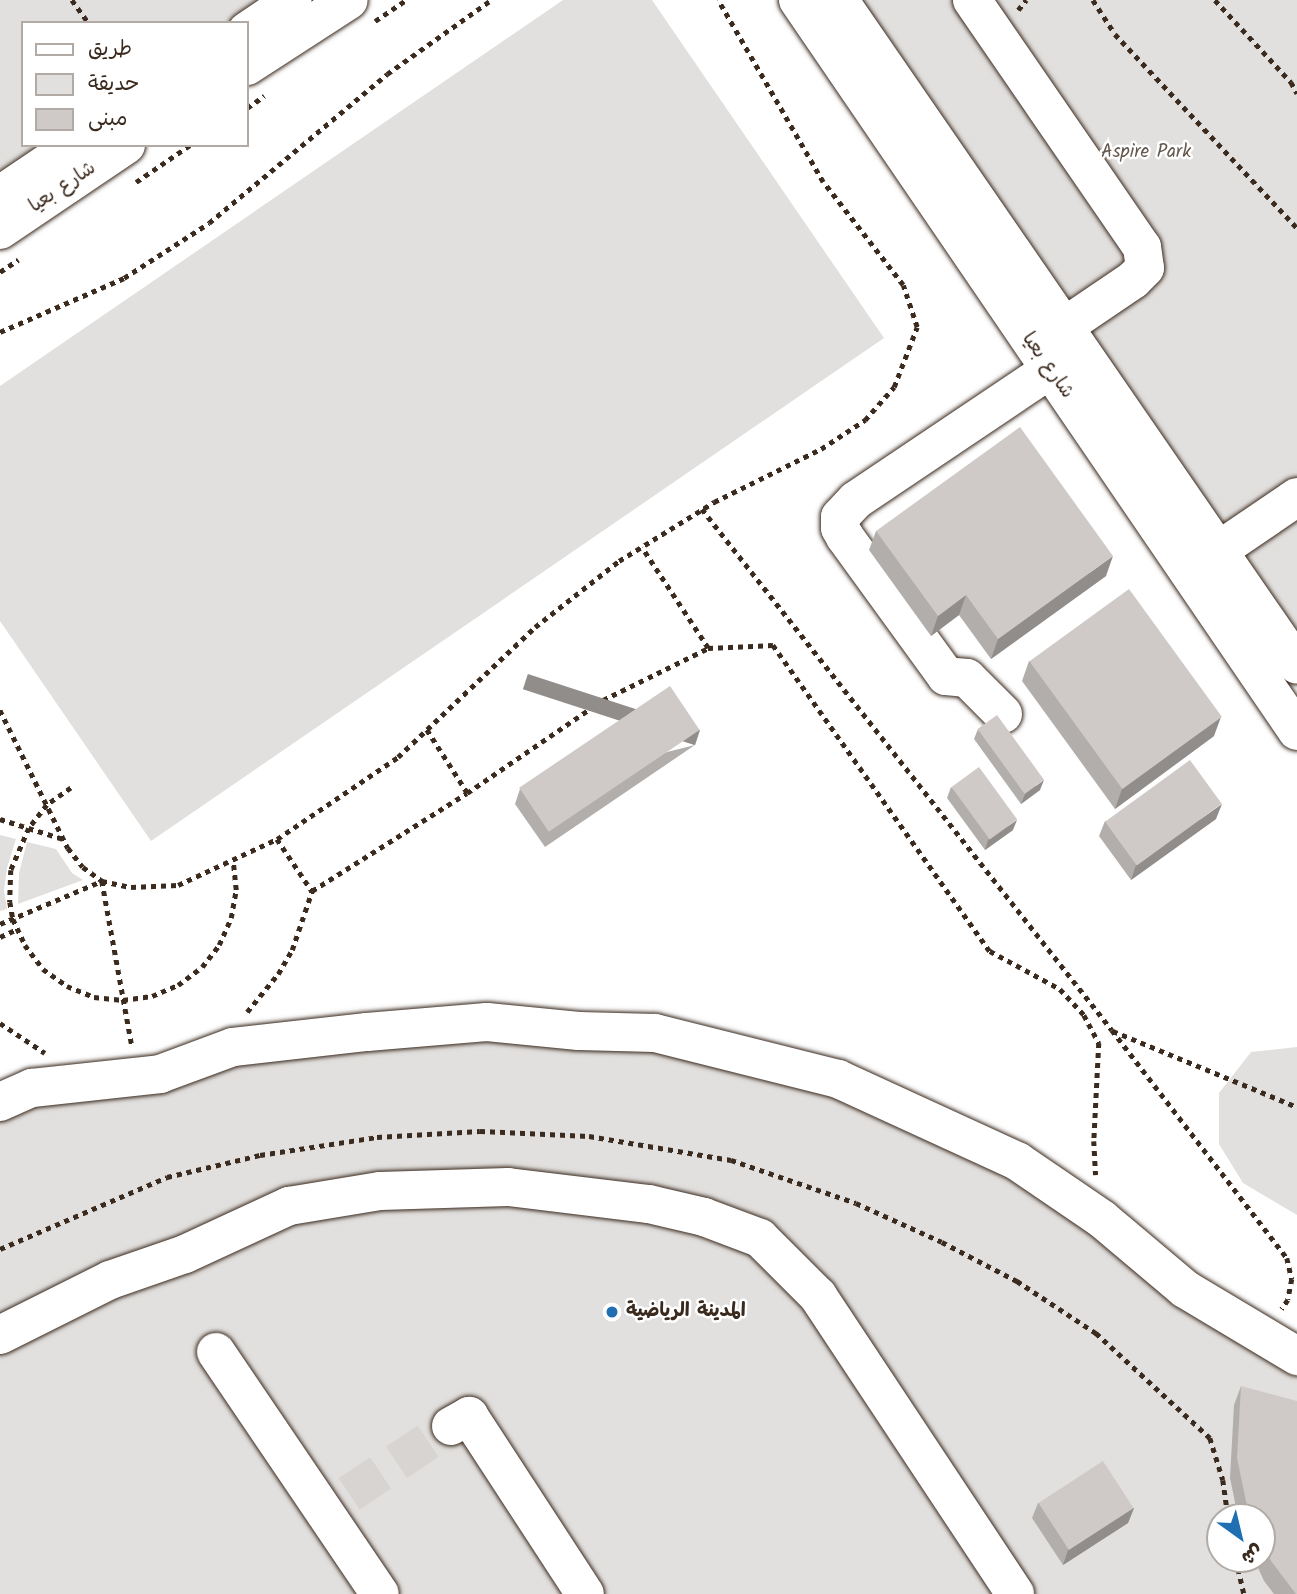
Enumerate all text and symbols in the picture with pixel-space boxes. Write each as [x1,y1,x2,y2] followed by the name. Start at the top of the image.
[21,21,248,147] legend
[88,33,132,66] text: طريق
[88,68,139,101] text: حديقة
[88,103,127,136] text: مبنى
[1101,142,1191,164] park label: Aspire Park
[25,158,101,218] street label: شارع بعيا
[1016,329,1078,403] street label: شارع بعيا
[626,1301,746,1323] place label: المدينة الرياضية
[604,1304,620,1320] marker: المدينة الرياضية
[1206,1503,1276,1573] north arrow
[1235,1535,1269,1572] text: ش

